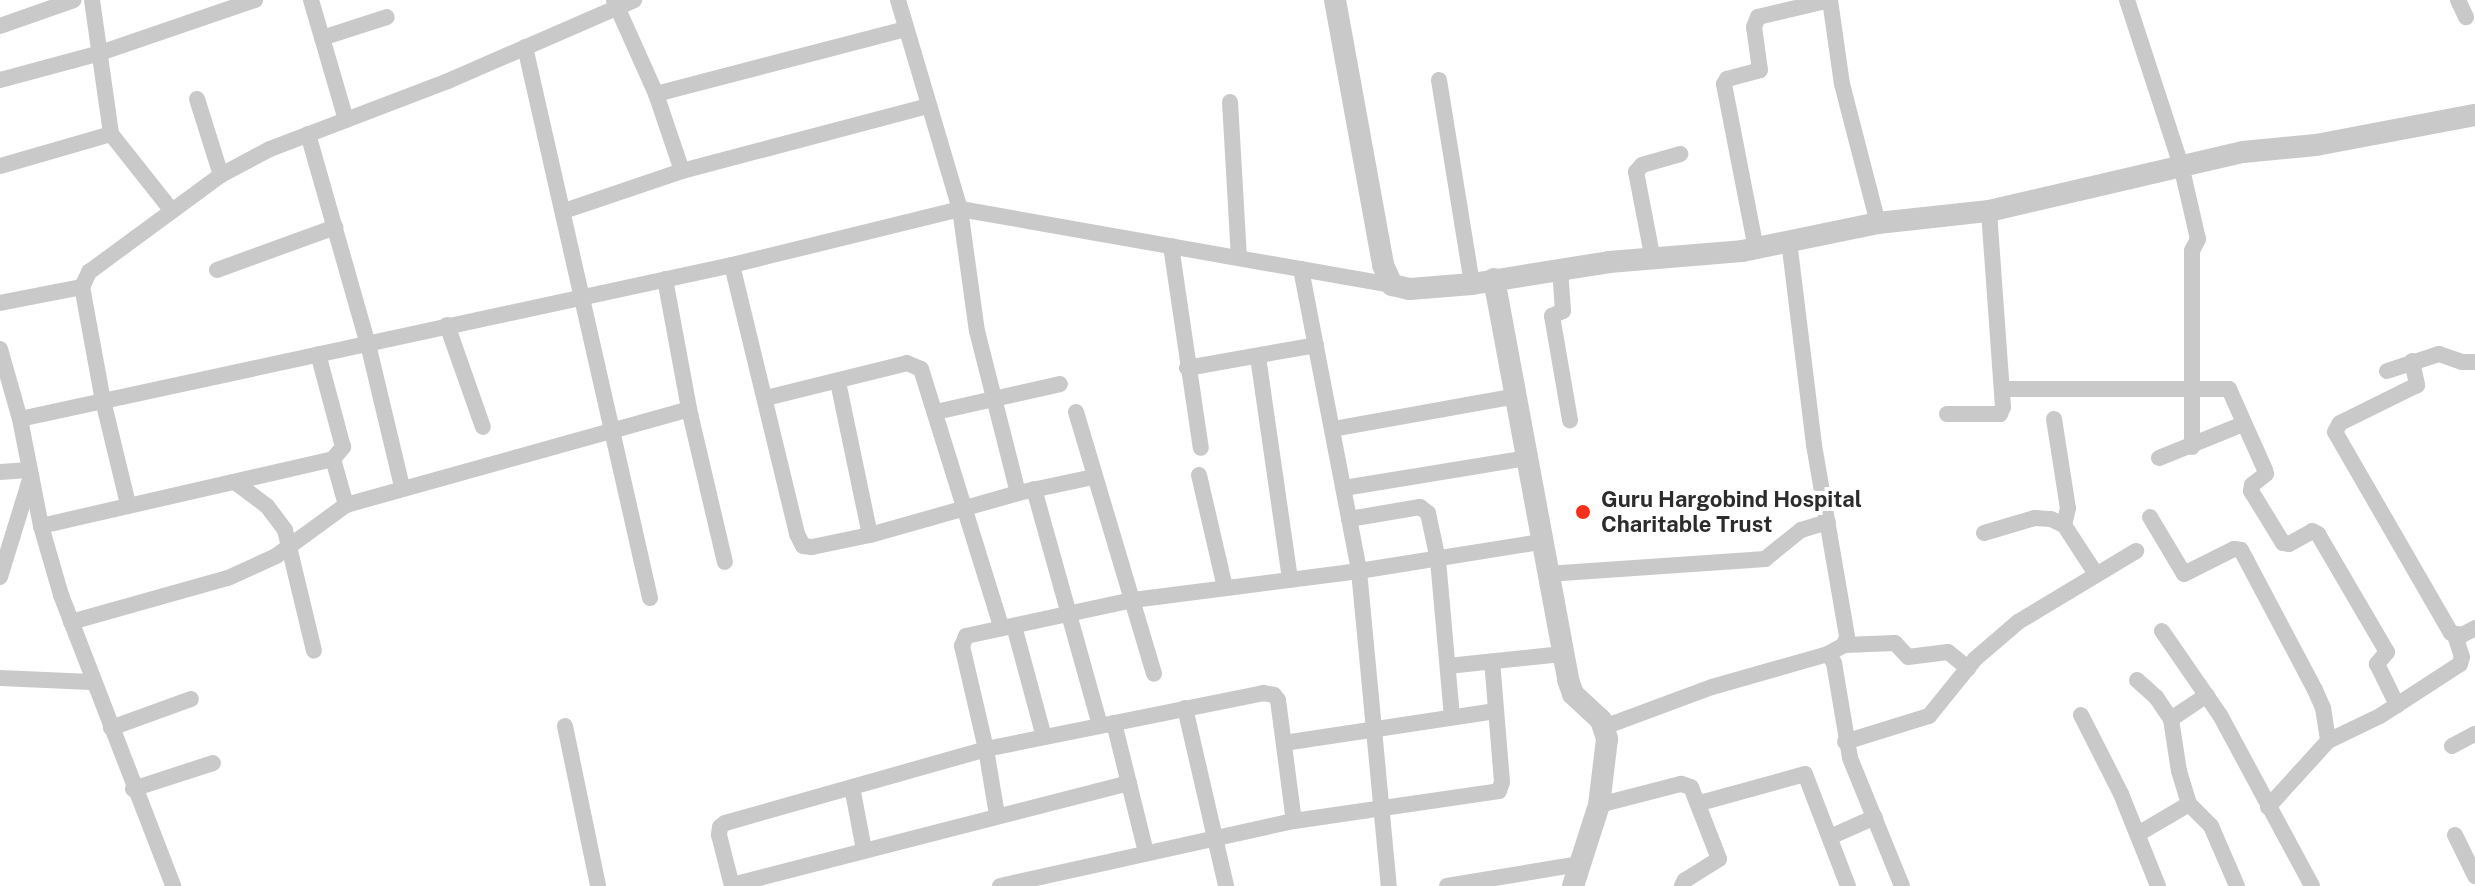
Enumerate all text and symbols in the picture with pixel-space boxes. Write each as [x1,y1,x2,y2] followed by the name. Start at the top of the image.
[1601,486,1862,538] place label: Guru Hargobind Hospital Charitable Trust
[1572,501,1594,523] marker: Guru Hargobind Hospital Charitable Trust

